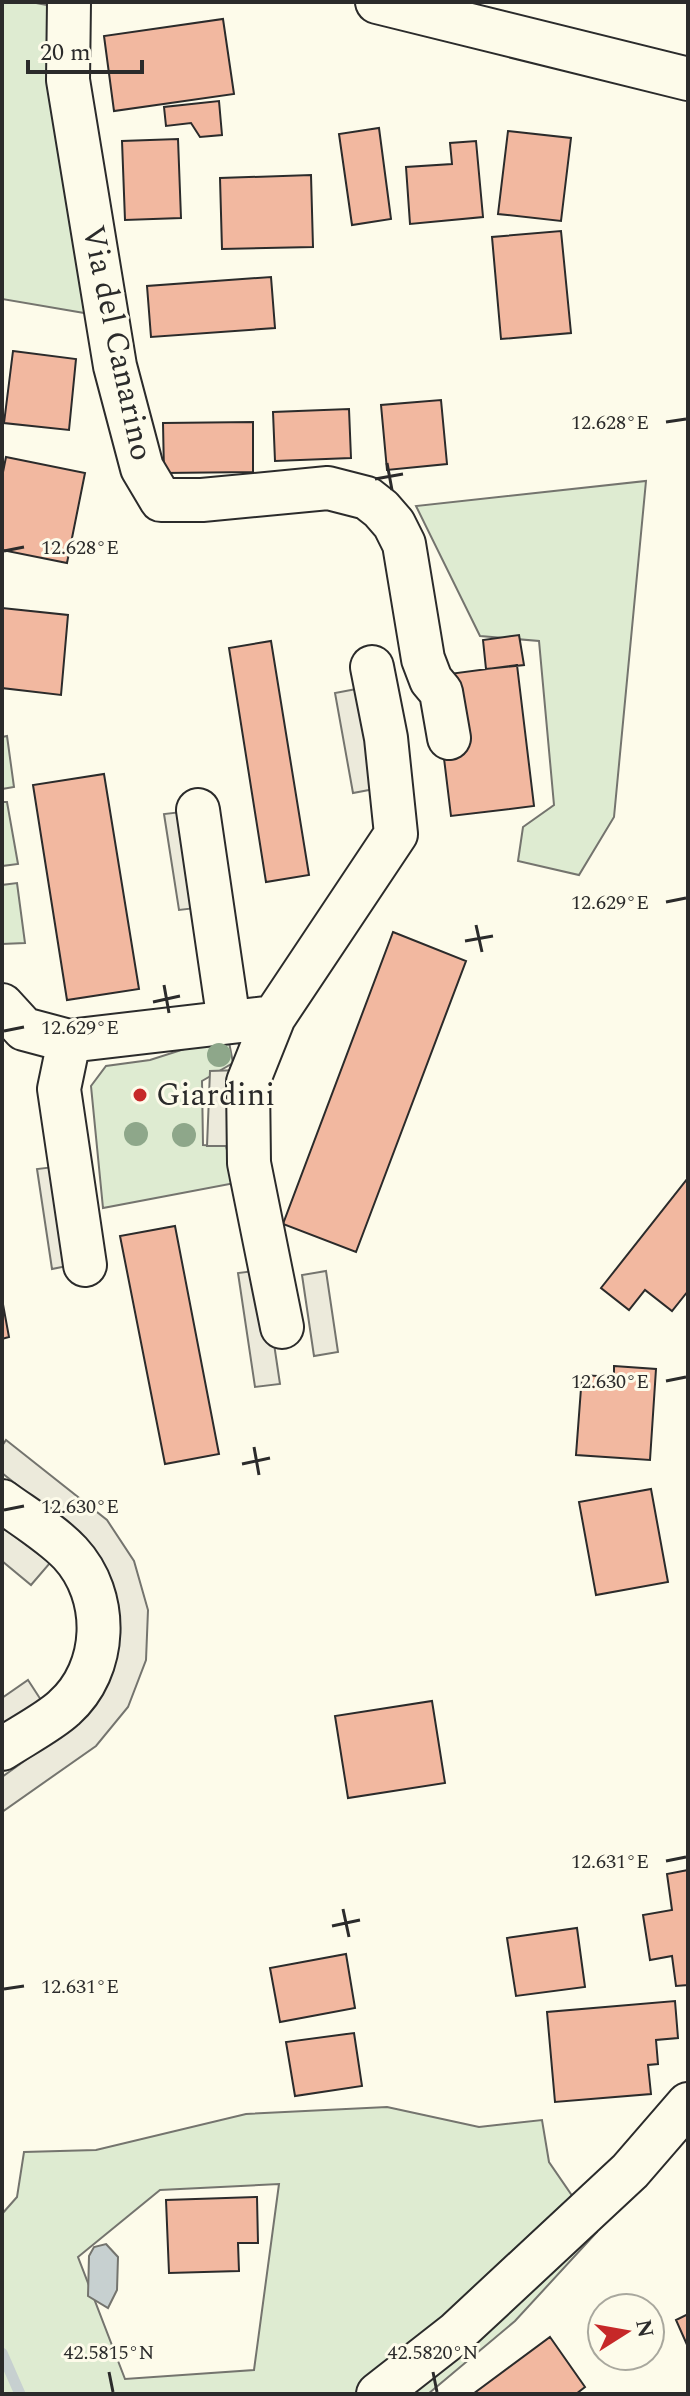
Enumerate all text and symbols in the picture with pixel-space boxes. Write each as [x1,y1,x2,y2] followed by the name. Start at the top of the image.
[28,24,142,74] scale bar
[40,35,91,71] text: 20 m
[68,221,166,465] street label: Via del Canarino
[571,408,649,438] text: 12.628°E
[41,533,119,563] text: 12.628°E
[571,888,649,918] text: 12.629°E
[41,1013,119,1043] text: 12.629°E
[156,1071,275,1120] place label: Giardini
[131,1086,149,1104] marker: Giardini
[571,1367,649,1397] text: 12.630°E
[41,1492,119,1522] text: 12.630°E
[571,1847,649,1877] text: 12.631°E
[41,1972,119,2002] text: 12.631°E
[586,2292,666,2372] north arrow
[626,2317,662,2340] text: N
[64,2338,154,2368] text: 42.5815°N
[388,2338,478,2368] text: 42.5820°N

